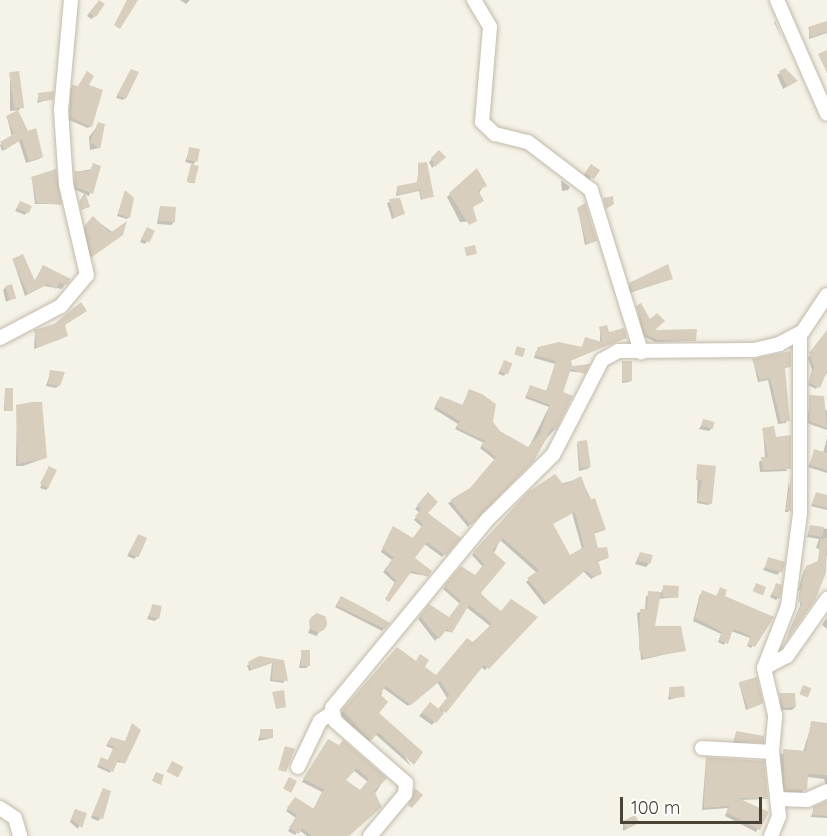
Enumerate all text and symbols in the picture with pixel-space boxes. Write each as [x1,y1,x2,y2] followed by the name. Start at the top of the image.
[623,785,766,823] scale bar
[631,796,680,819] text: 100 m

